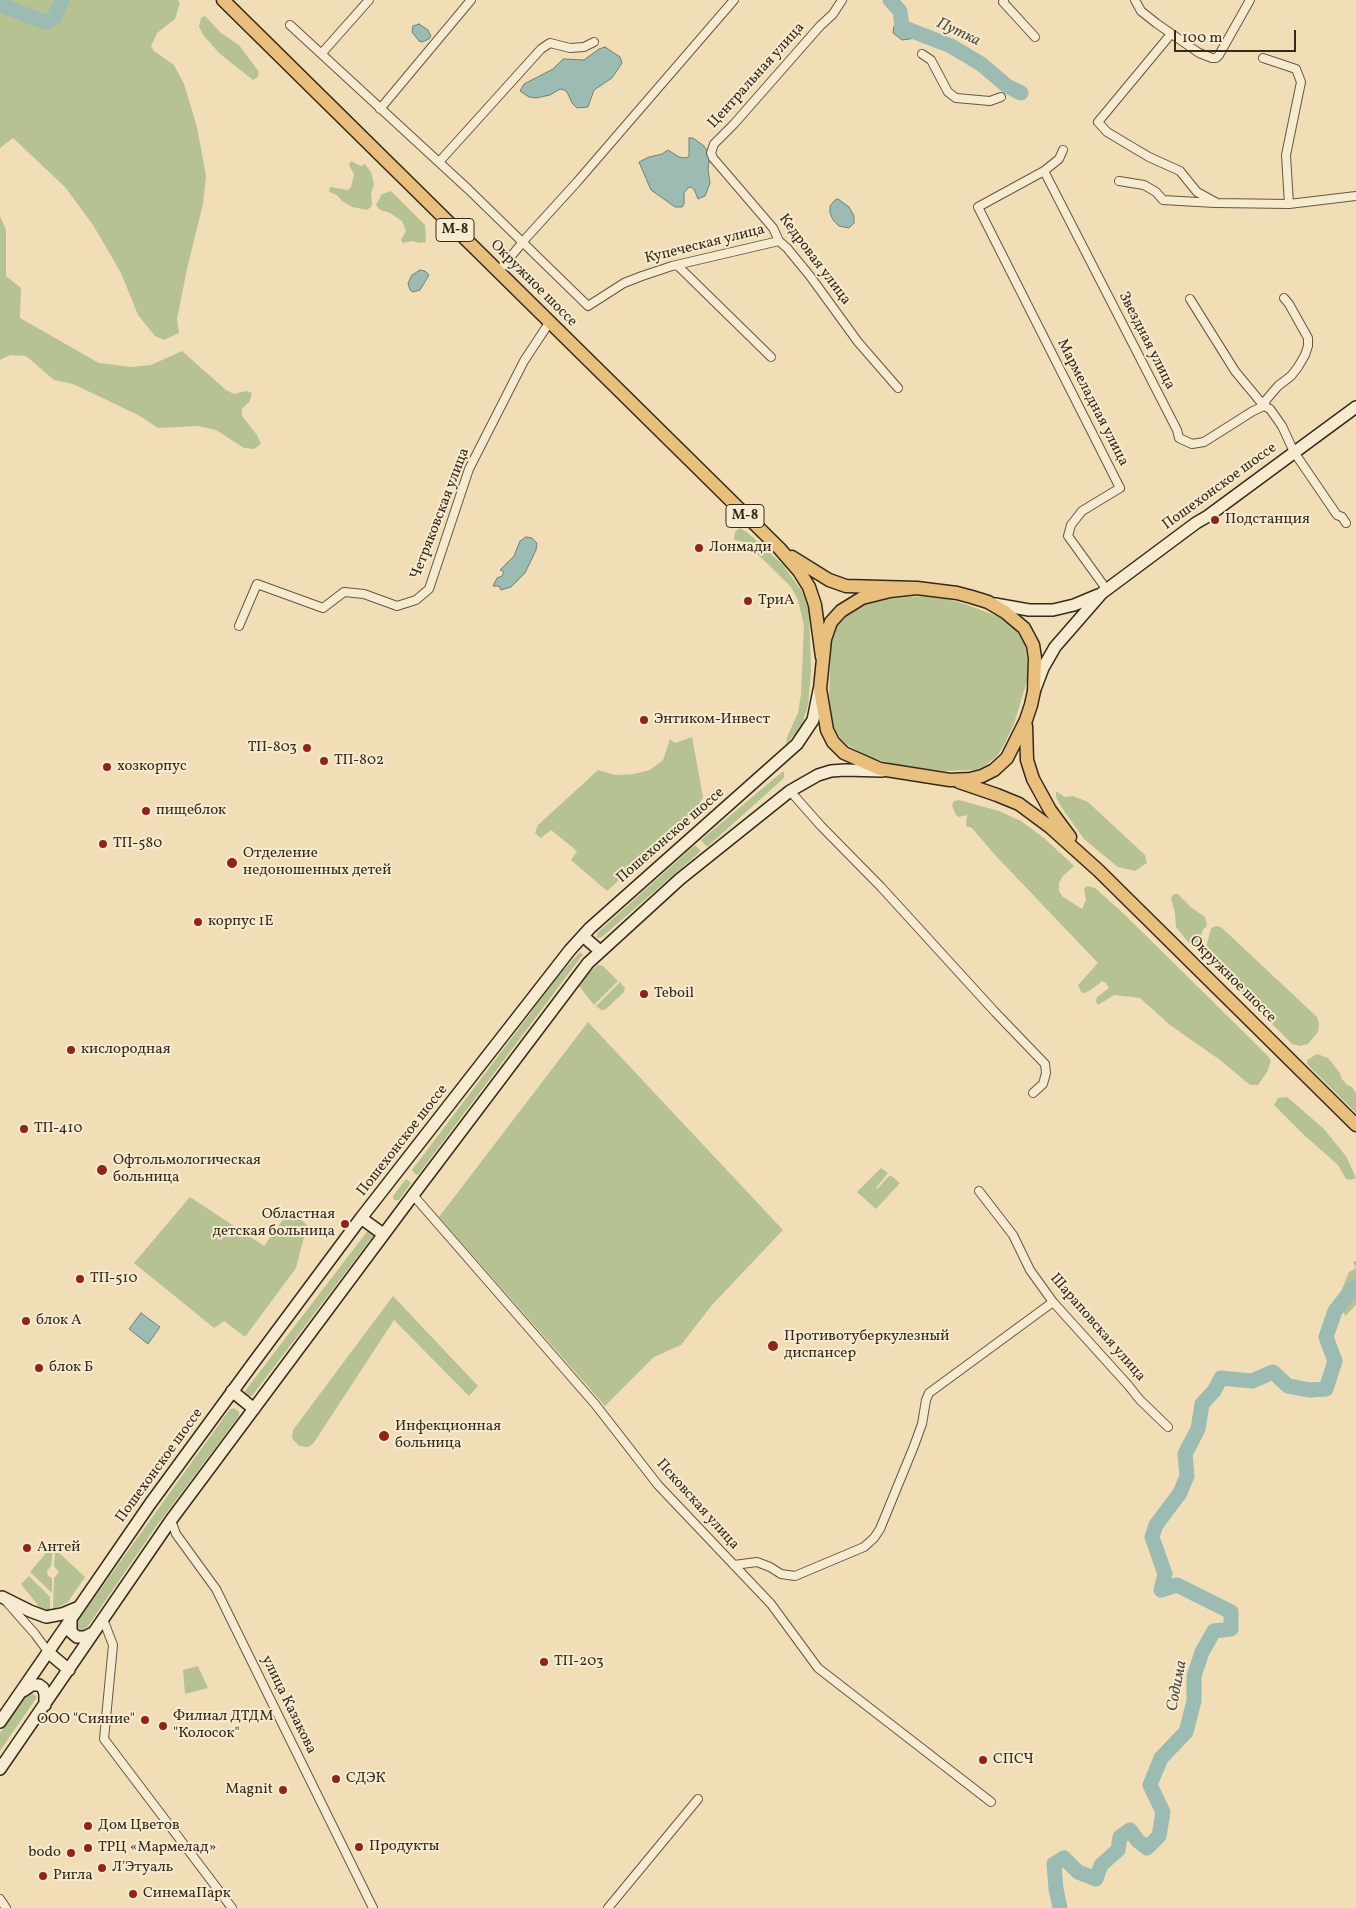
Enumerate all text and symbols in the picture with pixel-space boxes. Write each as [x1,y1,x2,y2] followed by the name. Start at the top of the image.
[933,15,983,51] water label: Путка
[705,19,809,133] street label: Центральная улица
[1176,20,1298,52] scale bar
[1182,28,1222,49] text: 100 m
[774,211,854,309] street label: Кедровая улица
[436,218,474,242] road number: М-8
[643,221,767,269] street label: Купеческая улица
[486,237,580,331] street label: Окружное шоссе
[1114,289,1178,393] street label: Звездная улица
[1052,337,1132,469] street label: Мармеладная улица
[1159,440,1281,534] street label: Пошехонское шоссе
[408,446,474,582] street label: Четряковская улица
[726,504,764,528] road number: М-8
[1225,511,1310,529] place label: Подстанция
[1209,514,1221,526] marker: Подстанция
[709,539,772,557] place label: Лонмади
[693,542,705,554] marker: Лонмади
[758,592,794,610] place label: ТриА
[742,595,754,607] marker: ТриА
[654,711,770,729] place label: Энтиком-Инвест
[638,714,650,726] marker: Энтиком-Инвест
[248,739,297,757] place label: ТП-803
[301,742,313,754] marker: ТП-803
[334,752,384,770] place label: ТП-802
[318,755,330,767] marker: ТП-802
[117,758,187,776] place label: хозкорпус
[101,761,113,773] marker: хозкорпус
[613,784,729,888] street label: Пошехонское шоссе
[156,802,226,820] place label: пищеблок
[140,805,152,817] marker: пищеблок
[113,835,162,853] place label: ТП-580
[97,838,109,850] marker: ТП-580
[243,845,391,880] place label: Отделение недоношенных детей
[225,856,239,870] marker: Отделение недоношенных детей
[208,913,273,931] place label: корпус 1Е
[192,916,204,928] marker: корпус 1Е
[1185,933,1279,1027] street label: Окружное шоссе
[654,985,694,1003] place label: Teboil
[638,988,650,1000] marker: Teboil
[81,1041,170,1059] place label: кислородная
[65,1044,77,1056] marker: кислородная
[354,1082,452,1200] street label: Пошехонское шоссе
[34,1120,82,1138] place label: ТП-410
[18,1123,30,1135] marker: ТП-410
[113,1152,261,1187] place label: Офтольмологическая больница
[95,1163,109,1177] marker: Офтольмологическая больница
[213,1206,335,1241] place label: Областная детская больница
[339,1218,351,1230] marker: Областная детская больница
[90,1270,137,1288] place label: ТП-510
[1045,1270,1149,1386] street label: Шараповская улица
[74,1273,86,1285] marker: ТП-510
[36,1312,82,1330] place label: блок А
[20,1315,32,1327] marker: блок А
[784,1328,949,1363] place label: Противотуберкулезный диспансер
[766,1339,780,1353] marker: Противотуберкулезный диспансер
[49,1359,93,1377] place label: блок Б
[33,1362,45,1374] marker: блок Б
[113,1405,207,1527] street label: Пошехонское шоссе
[395,1418,501,1453] place label: Инфекционная больница
[377,1429,391,1443] marker: Инфекционная больница
[652,1456,742,1554] street label: Псковская улица
[37,1539,80,1557] place label: Антей
[21,1542,33,1554] marker: Антей
[256,1653,320,1757] street label: улица Казакова
[554,1653,604,1671] place label: ТП-203
[538,1656,550,1668] marker: ТП-203
[1164,1659,1192,1713] water label: Содима
[173,1708,273,1743] place label: Филиал ДТДМ "Колосок"
[37,1711,135,1729] place label: ООО "Сияние"
[139,1714,151,1726] marker: ООО "Сияние"
[157,1720,169,1732] marker: Филиал ДТДМ "Колосок"
[993,1751,1034,1769] place label: СПСЧ
[977,1754,989,1766] marker: СПСЧ
[346,1770,386,1788] place label: СДЭК
[330,1773,342,1785] marker: СДЭК
[225,1781,273,1799] place label: Magnit
[277,1784,289,1796] marker: Magnit
[98,1817,179,1835] place label: Дом Цветов
[82,1820,94,1832] marker: Дом Цветов
[369,1838,439,1856] place label: Продукты
[98,1839,216,1857] place label: ТРЦ «Мармелад»
[353,1841,365,1853] marker: Продукты
[82,1842,94,1854] marker: ТРЦ «Мармелад»
[28,1844,61,1862] place label: bodo
[65,1847,77,1859] marker: bodo
[112,1859,173,1877] place label: Л'Этуаль
[96,1862,108,1874] marker: Л'Этуаль
[53,1867,93,1885] place label: Ригла
[37,1870,49,1882] marker: Ригла
[143,1885,231,1903] place label: СинемаПарк
[127,1888,139,1900] marker: СинемаПарк

